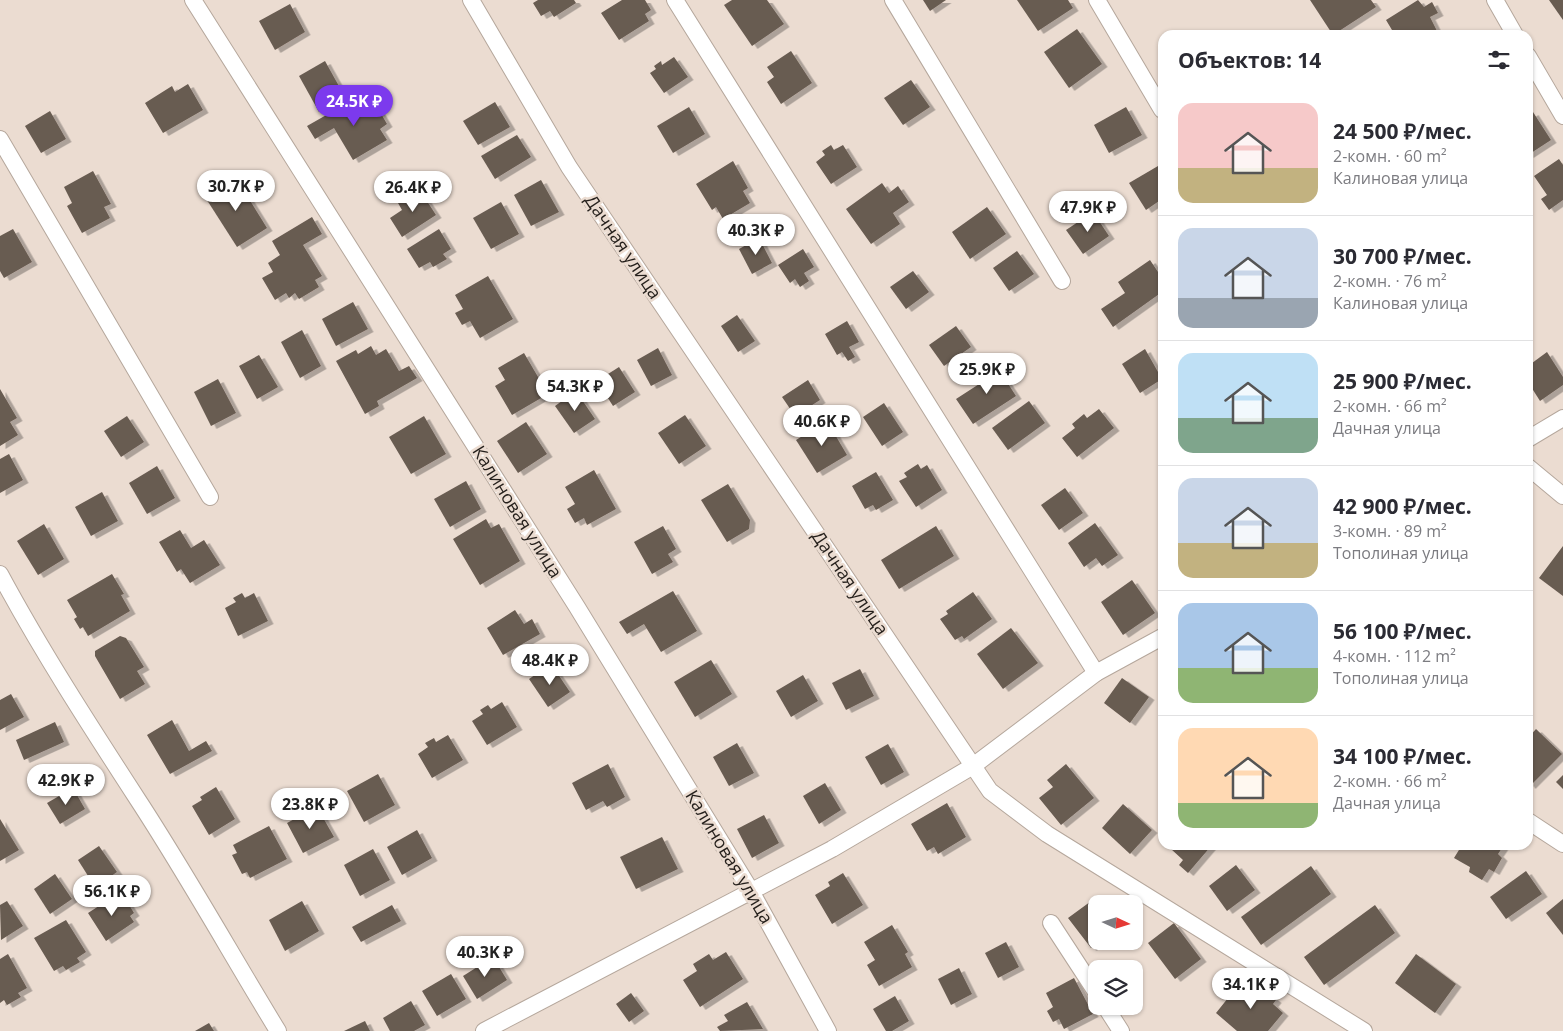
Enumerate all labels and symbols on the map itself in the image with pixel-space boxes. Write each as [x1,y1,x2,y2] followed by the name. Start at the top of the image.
[308,84,400,127] pin: 24.5K ₽
[190,170,282,212] pin: 30.7K ₽
[367,170,459,213] pin: 26.4K ₽
[580,189,668,303] street label: Дачная улица
[1042,190,1134,233] pin: 47.9K ₽
[710,214,802,256] pin: 40.3K ₽
[941,352,1033,395] pin: 25.9K ₽
[529,370,621,412] pin: 54.3K ₽
[776,404,868,447] pin: 40.6K ₽
[467,441,568,582] street label: Калиновая улица
[807,525,895,639] street label: Дачная улица
[504,644,596,686] pin: 48.4K ₽
[20,764,112,806] pin: 42.9K ₽
[680,785,779,928] street label: Калиновая улица
[264,788,356,830] pin: 23.8K ₽
[66,874,158,917] pin: 56.1K ₽
[1088,895,1142,950] north arrow
[439,936,531,978] pin: 40.3K ₽
[1205,968,1297,1010] pin: 34.1K ₽

